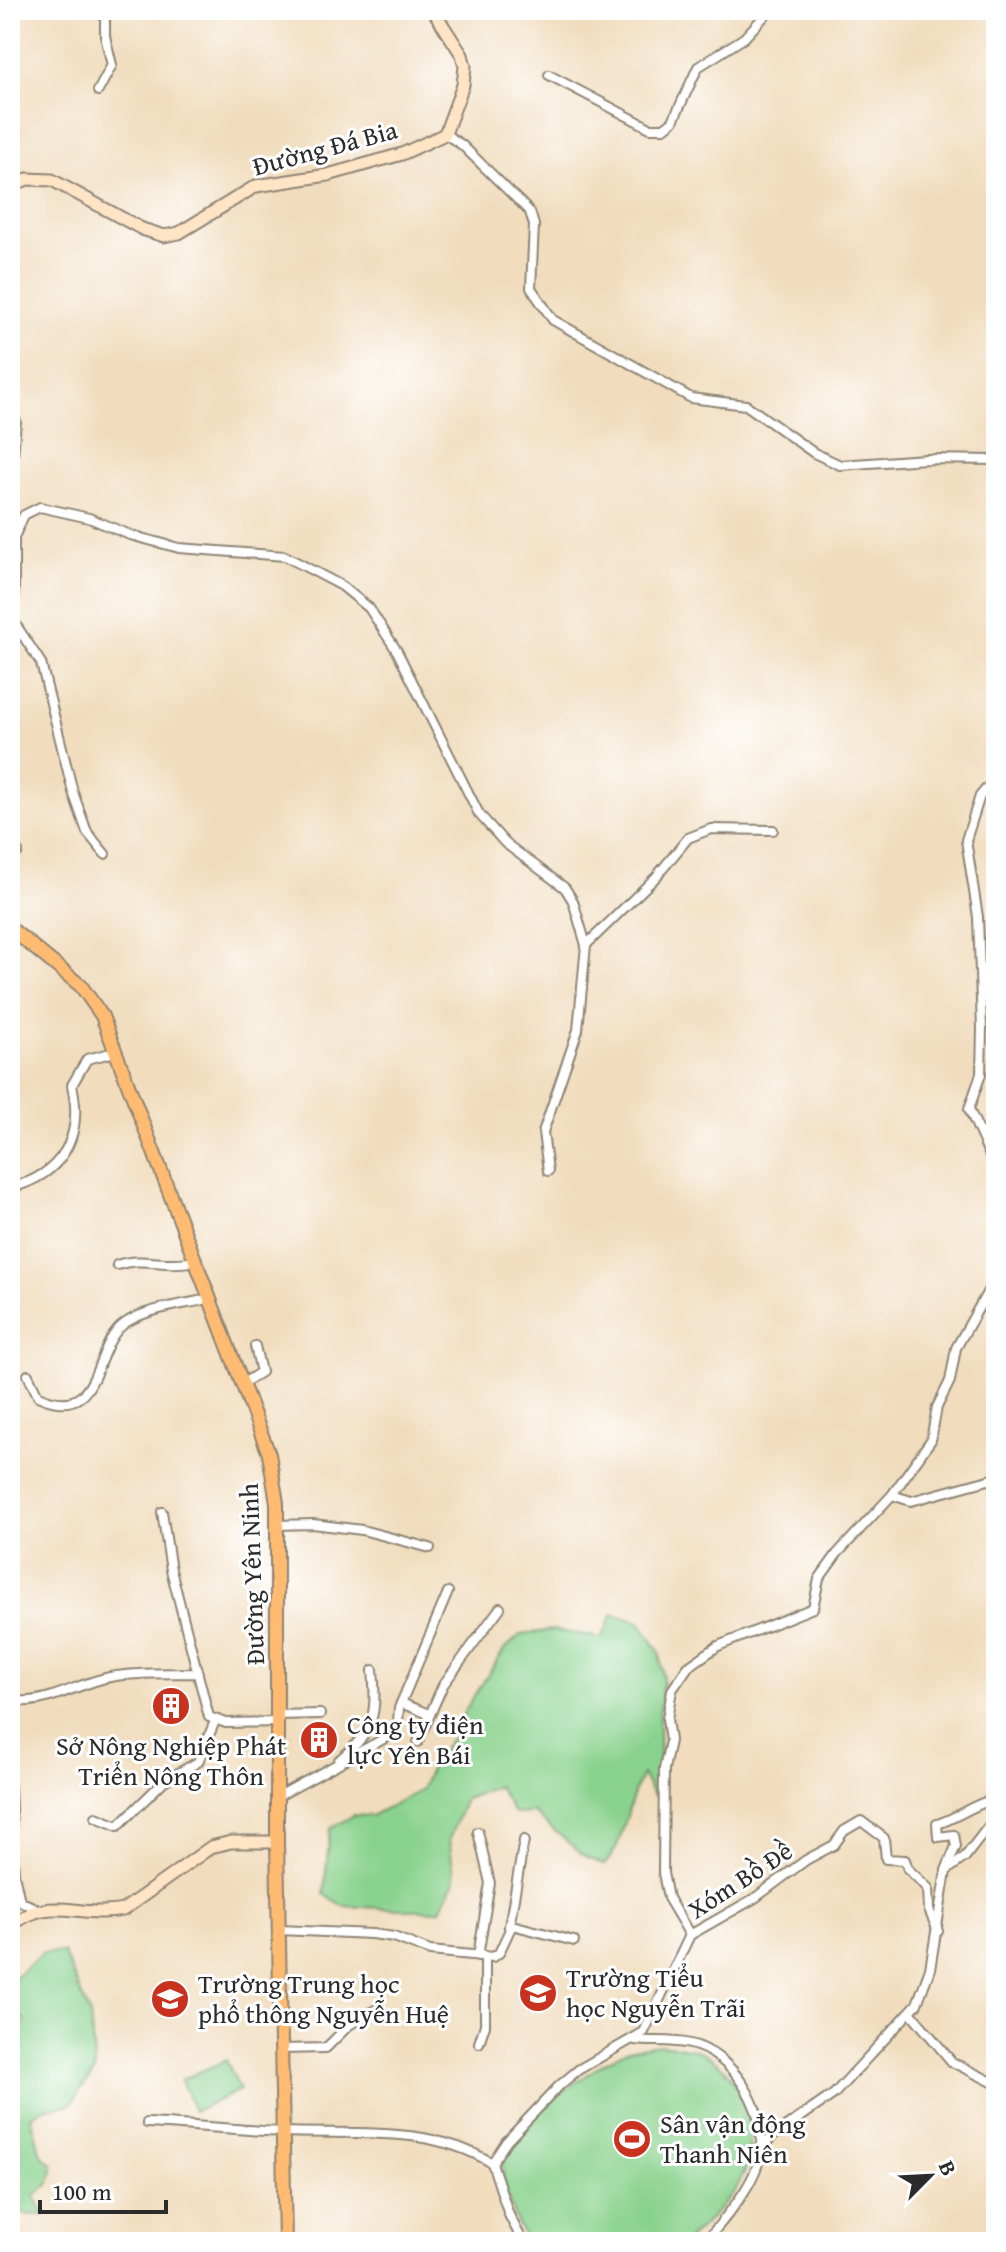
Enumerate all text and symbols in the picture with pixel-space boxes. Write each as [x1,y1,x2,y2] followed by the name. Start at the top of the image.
[248,109,402,186] street label: Đường Đá Bia
[229,1482,274,1665] street label: Đường Yên Ninh
[150,1685,192,1727] building icon: Sở Nông Nghiệp Phát Triển Nông Thôn
[347,1705,484,1774] place label: Công ty điện lực Yên Bái
[298,1719,340,1761] building icon: Công ty điện lực Yên Bái
[56,1726,286,1795] place label: Sở Nông Nghiệp Phát Triển Nông Thôn
[680,1831,800,1928] street label: Xóm Bồ Đề
[566,1958,745,2027] place label: Trường Tiểu học Nguyễn Trãi
[198,1964,449,2033] place label: Trường Trung học phổ thông Nguyễn Huệ
[517,1972,559,2014] school or university icon: Trường Tiểu học Nguyễn Trãi
[149,1978,191,2020] school or university icon: Trường Trung học phổ thông Nguyễn Huệ
[660,2104,806,2173] place label: Sân vận động Thanh Niên
[611,2118,653,2160] sports icon: Sân vận động Thanh Niên
[890,2136,970,2216] north arrow
[931,2155,966,2181] text: B
[40,2164,166,2214] scale bar
[52,2174,112,2209] text: 100 m

